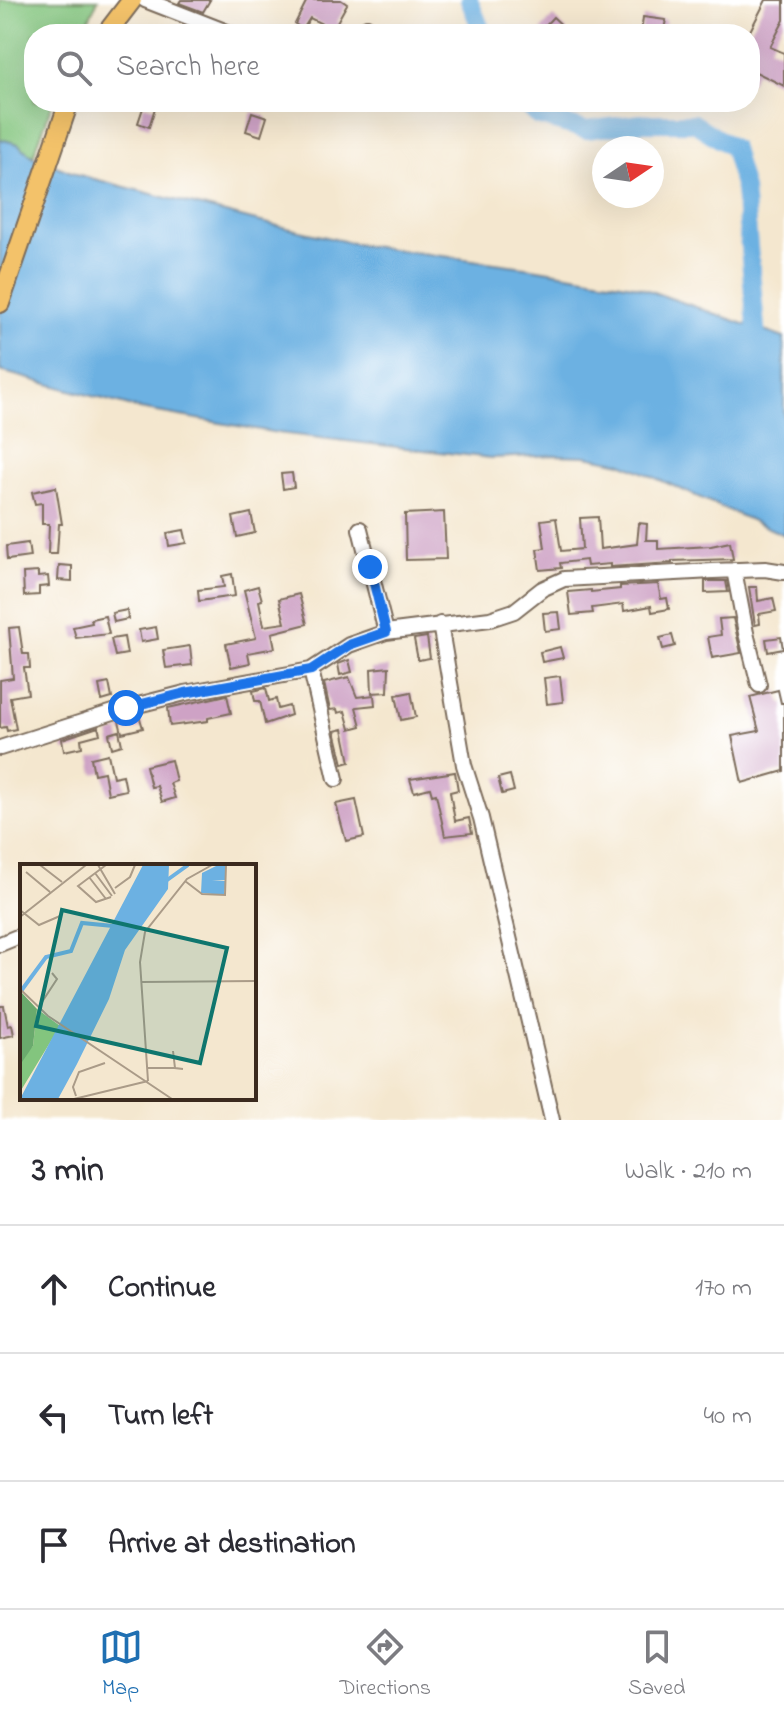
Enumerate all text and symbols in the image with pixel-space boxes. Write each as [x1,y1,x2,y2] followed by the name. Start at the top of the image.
[24,24,760,112] search box
[52,46,96,90] icon: search
[116,46,260,90] text: Search here
[592,136,664,208] north arrow
[352,549,388,585] route end
[108,690,144,726] route start
[20,864,256,1100] inset map
[32,1147,104,1197] text: 3 min
[624,1153,752,1191] text: Walk · 210 m
[32,1267,76,1311] icon: ahead
[108,1267,216,1311] text: Continue
[695,1270,752,1308] text: 170 m
[32,1395,76,1439] icon: left
[108,1395,213,1439] text: Turn left
[703,1398,752,1436] text: 40 m
[32,1523,76,1567] icon: arrive
[108,1523,356,1567] text: Arrive at destination
[99,1625,143,1705] tab: Map
[340,1625,431,1705] tab: Directions
[628,1625,685,1705] tab: Saved

